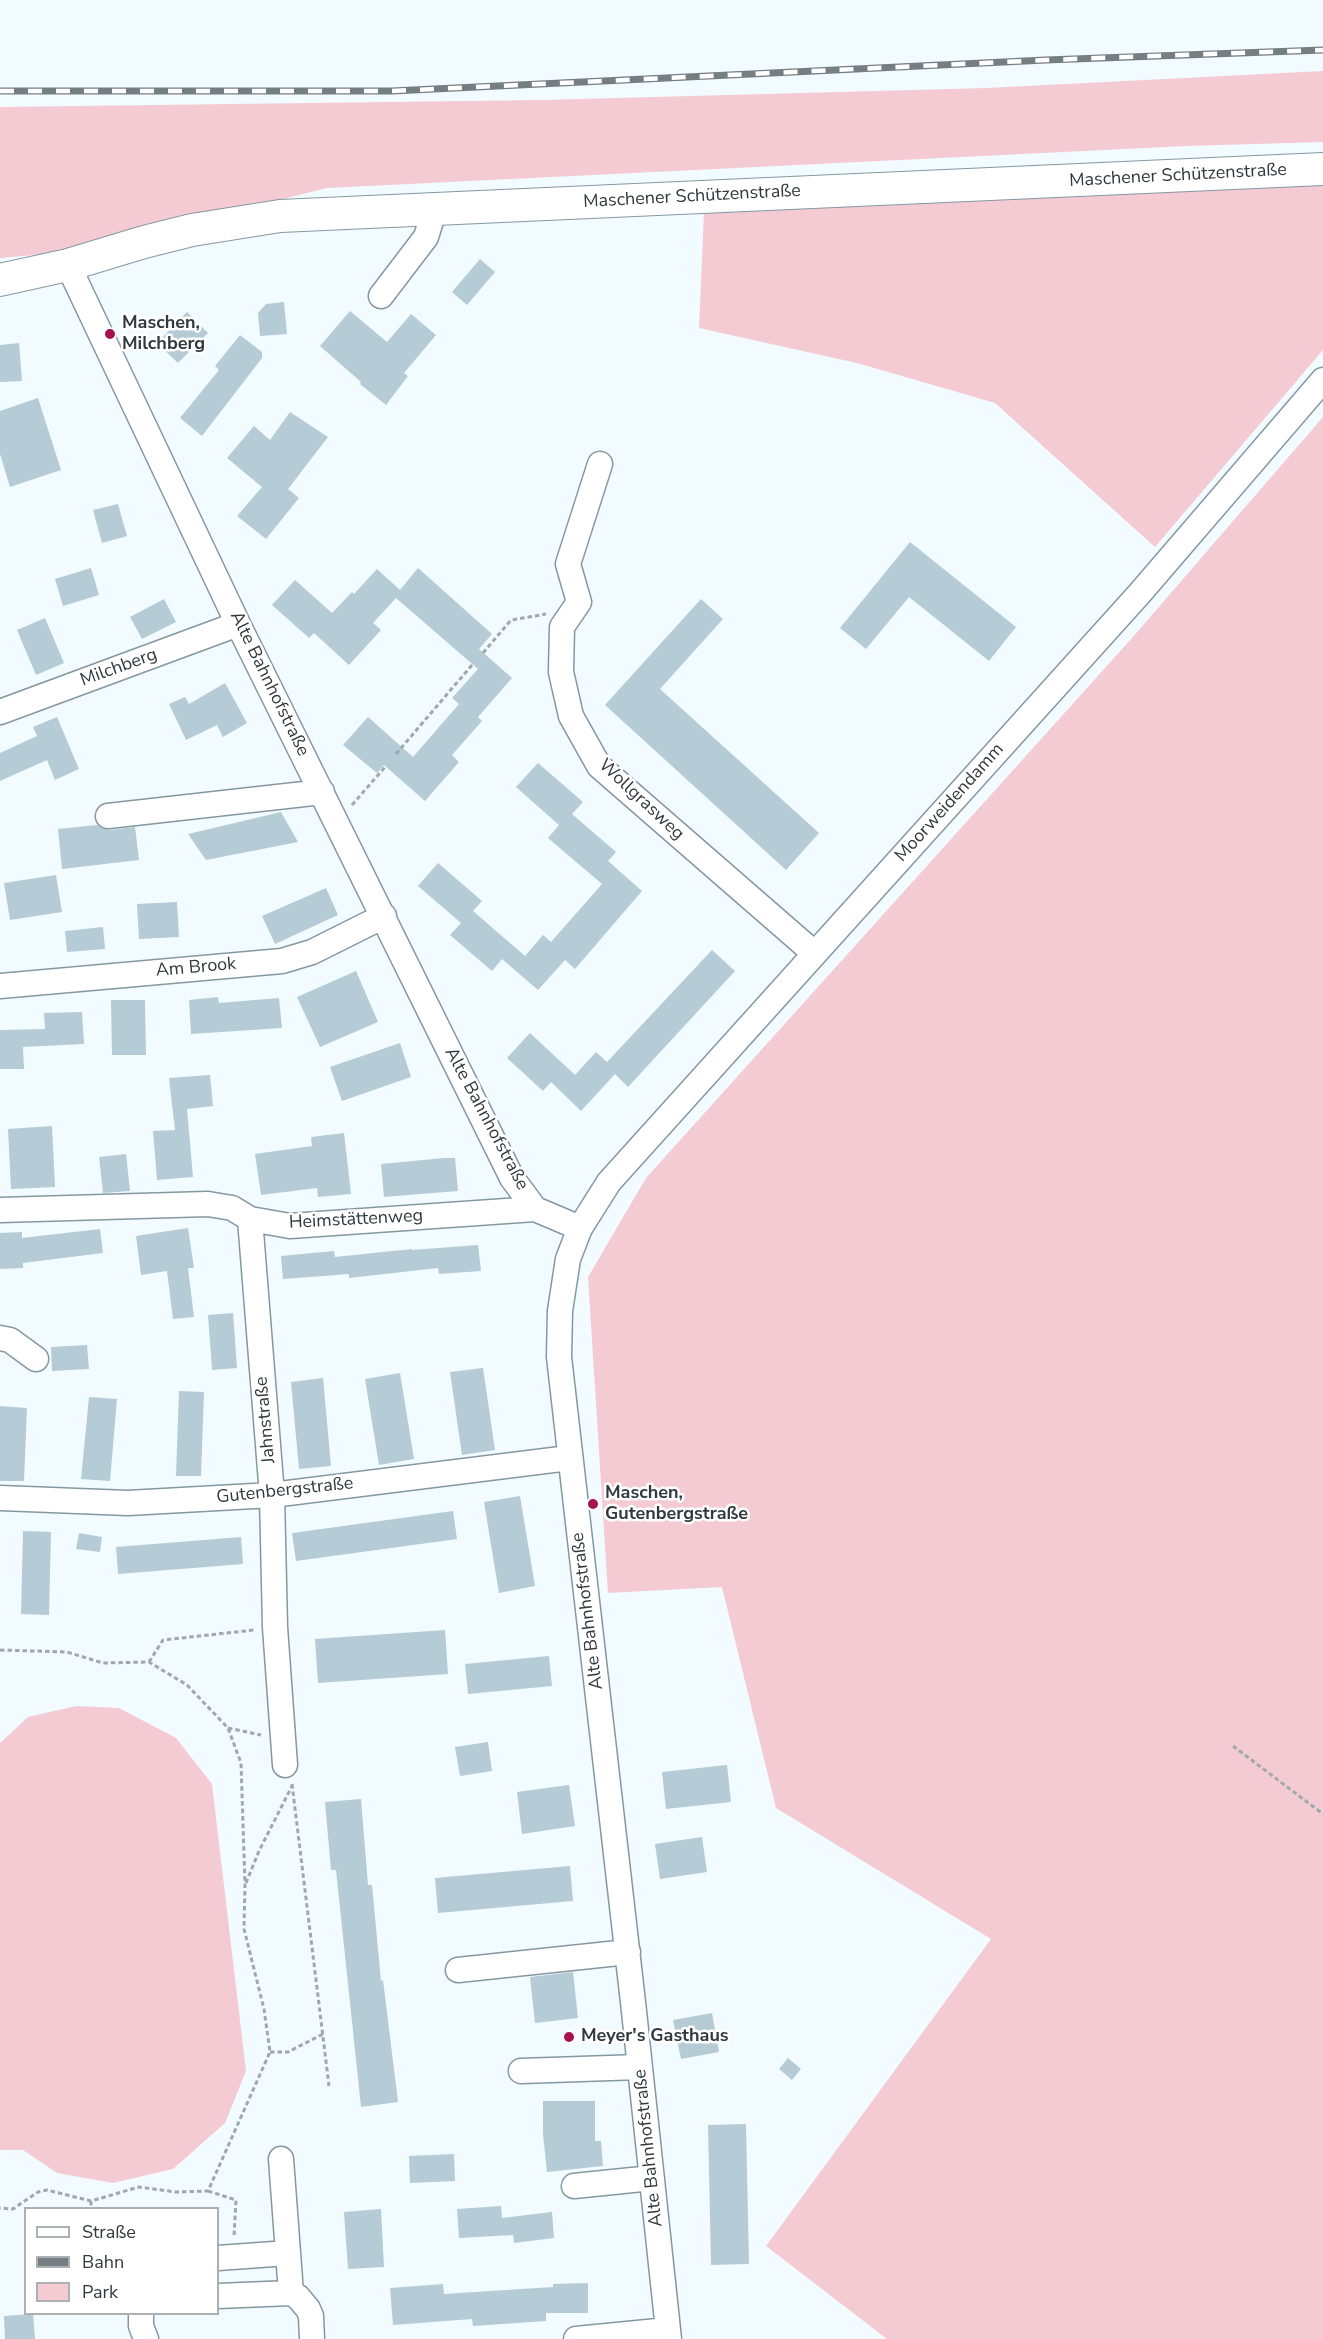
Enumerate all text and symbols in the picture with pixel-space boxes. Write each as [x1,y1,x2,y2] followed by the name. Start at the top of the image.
[1069,160,1287,192] street label: Maschener Schützenstraße
[583,181,801,213] street label: Maschener Schützenstraße
[122,313,205,356] place label: Maschen, Milchberg
[103,327,117,341] marker: Maschen, Milchberg
[225,608,313,760] street label: Alte Bahnhofstraße
[78,644,160,692] street label: Milchberg
[891,739,1009,867] street label: Moorweidendamm
[594,755,688,845] street label: Wollgrasweg
[155,954,237,982] street label: Am Brook
[439,1044,533,1194] street label: Alte Bahnhofstraße
[288,1206,424,1234] street label: Heimstättenweg
[251,1376,281,1464] street label: Jahnstraße
[215,1473,355,1509] street label: Gutenbergstraße
[605,1483,748,1526] place label: Maschen, Gutenbergstraße
[586,1497,600,1511] marker: Maschen, Gutenbergstraße
[568,1531,608,1691] street label: Alte Bahnhofstraße
[581,2026,729,2048] place label: Meyer's Gasthaus
[562,2030,576,2044] marker: Meyer's Gasthaus
[630,2068,668,2228] street label: Alte Bahnhofstraße
[24,2207,219,2315] legend
[82,2220,136,2244] text: Straße
[82,2250,124,2274] text: Bahn
[82,2280,118,2304] text: Park

